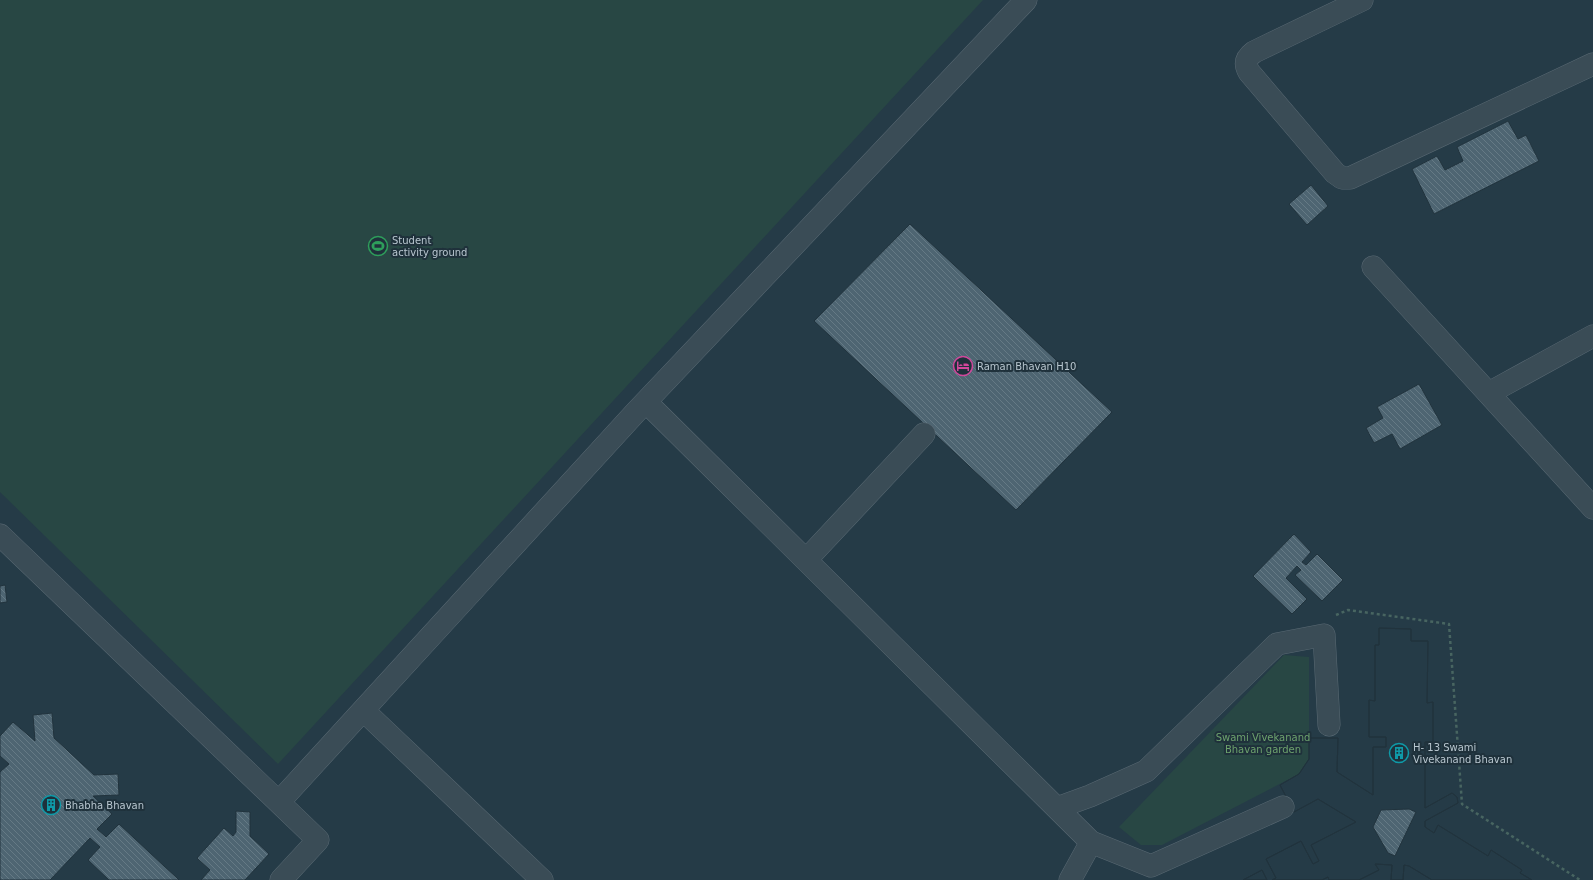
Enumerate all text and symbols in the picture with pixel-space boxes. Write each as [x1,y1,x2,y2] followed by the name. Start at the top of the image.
[367,235,389,257] sports icon: Student activity ground
[392,235,467,258] place label: Student activity ground
[952,355,974,377] hotel icon: Raman Bhavan H10
[977,361,1076,372] place label: Raman Bhavan H10
[1216,732,1310,755] park label: Swami Vivekanand Bhavan garden
[1388,742,1410,764] building icon: H- 13 Swami Vivekanand Bhavan
[1413,742,1512,765] place label: H- 13 Swami Vivekanand Bhavan
[40,794,62,816] building icon: Bhabha Bhavan
[65,800,144,811] place label: Bhabha Bhavan

